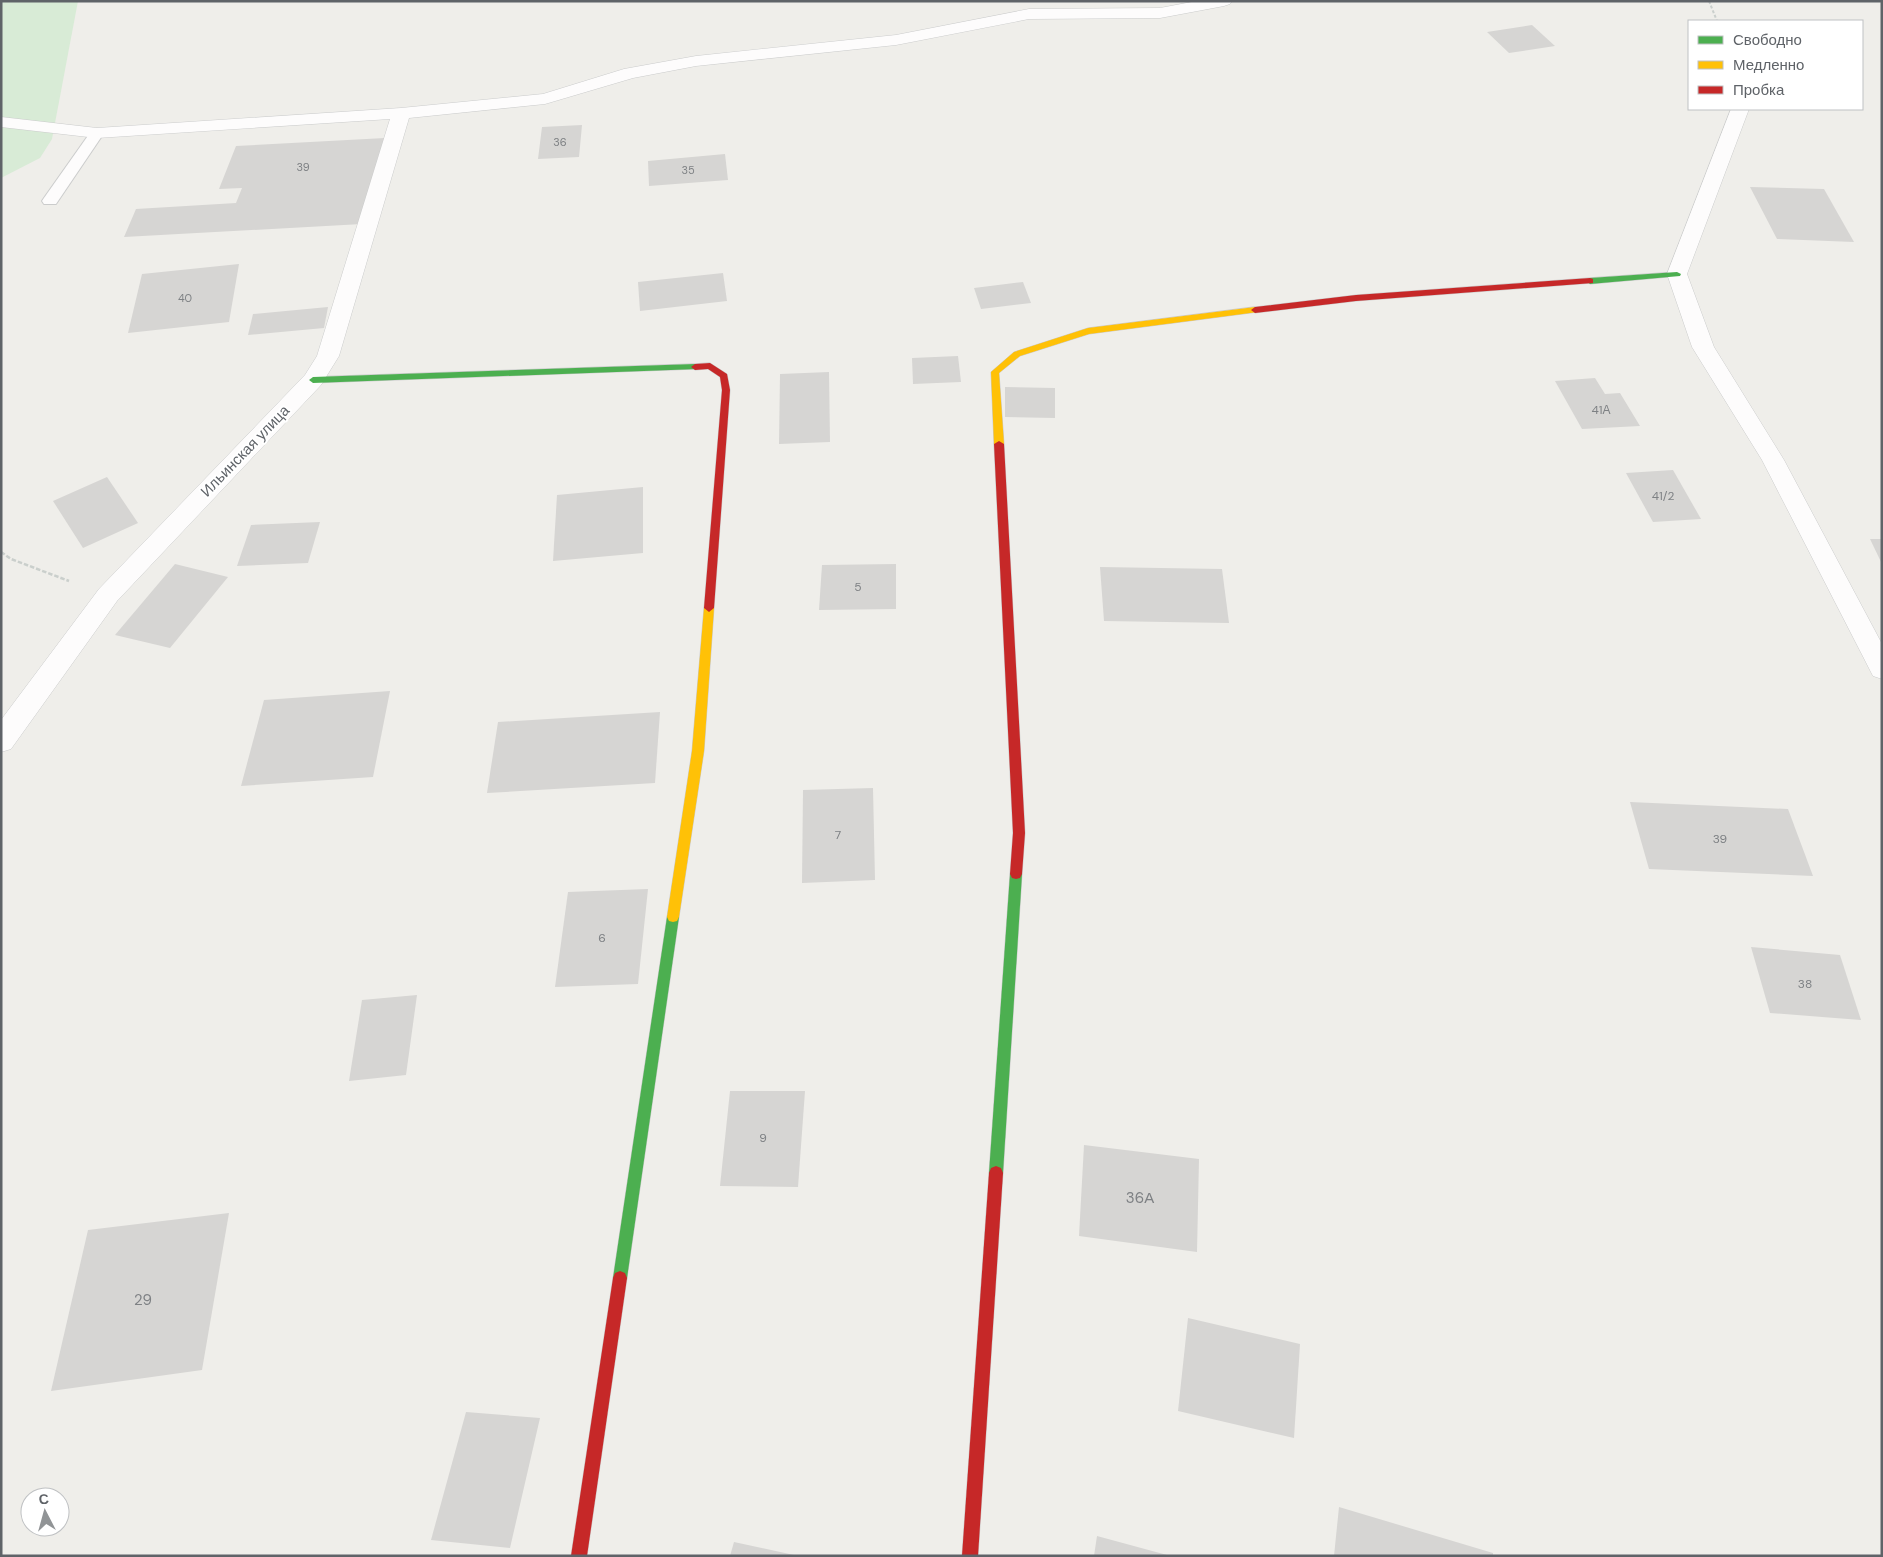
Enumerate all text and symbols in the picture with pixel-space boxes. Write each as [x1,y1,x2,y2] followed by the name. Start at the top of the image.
[1688,20,1863,110] legend
[1733,30,1802,50] text: Свободно
[1733,55,1804,75] text: Медленно
[1733,80,1785,100] text: Пробка
[553,135,567,149] house number: 36
[296,160,310,174] house number: 39
[681,163,695,177] house number: 35
[178,291,192,305] house number: 40
[196,400,294,501] street label: Ильинская улица
[1591,402,1611,418] house number: 41А
[1652,488,1674,504] house number: 41/2
[854,579,862,595] house number: 5
[835,827,841,843] house number: 7
[1713,831,1727,847] house number: 39
[598,930,606,946] house number: 6
[1798,976,1812,992] house number: 38
[759,1130,767,1146] house number: 9
[1126,1188,1154,1208] house number: 36А
[134,1290,152,1310] house number: 29
[20,1487,70,1537] north arrow
[38,1490,50,1509] text: С

